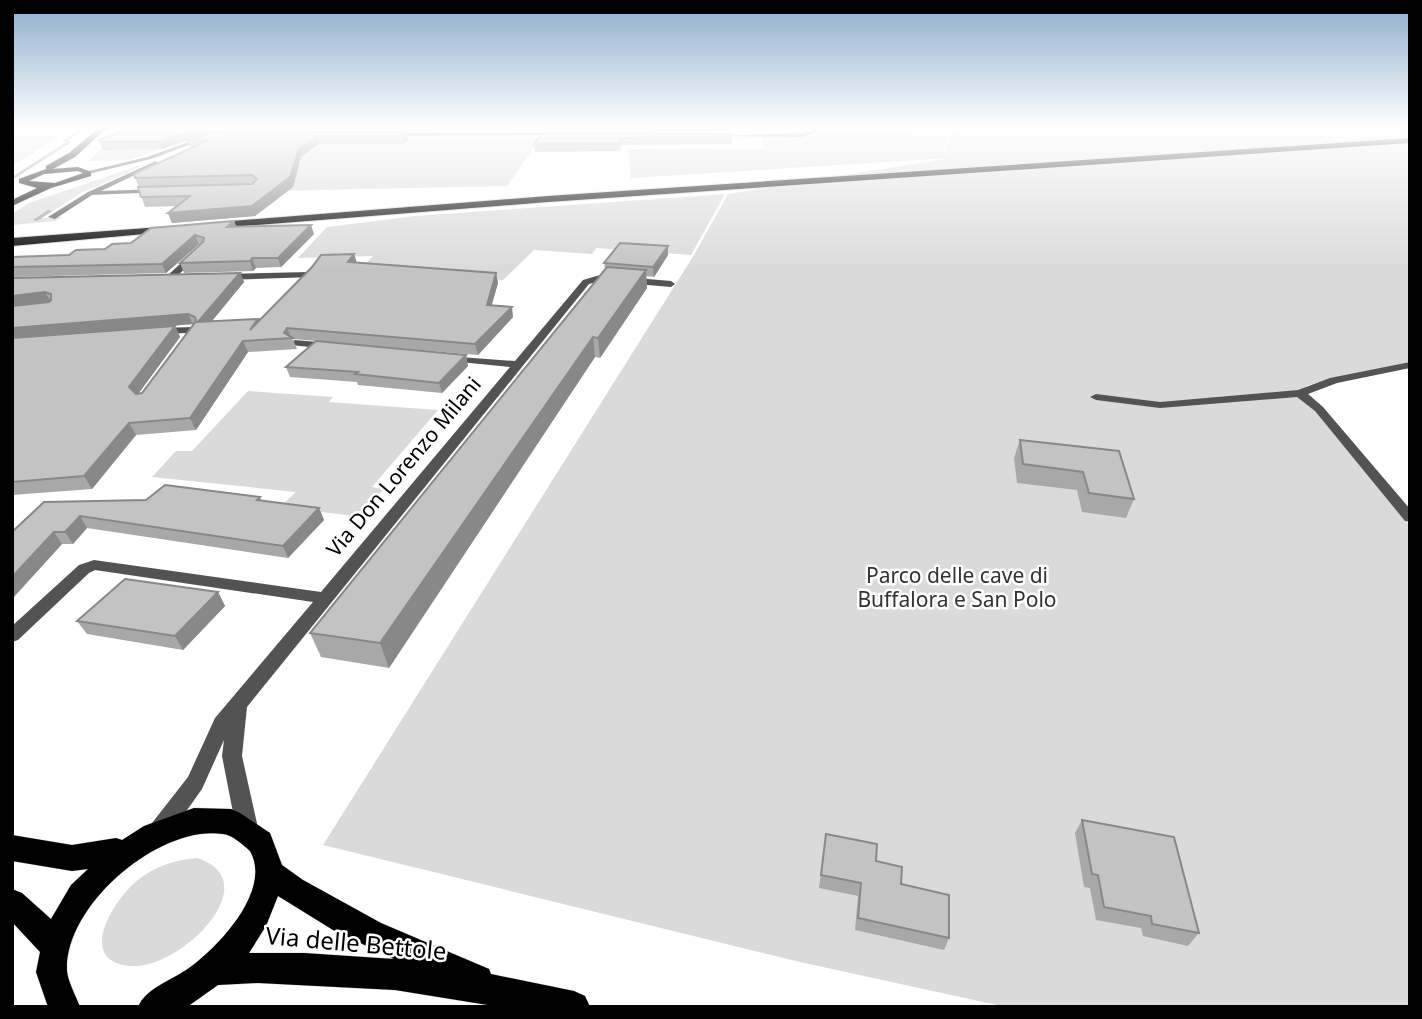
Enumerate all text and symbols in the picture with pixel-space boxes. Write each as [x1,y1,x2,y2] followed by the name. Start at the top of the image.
[320,371,487,562] street label: Via Don Lorenzo Milani
[857,561,1057,613] park label: Parco delle cave di Buffalora e San Polo
[264,918,448,967] street label: Via delle Bettole

